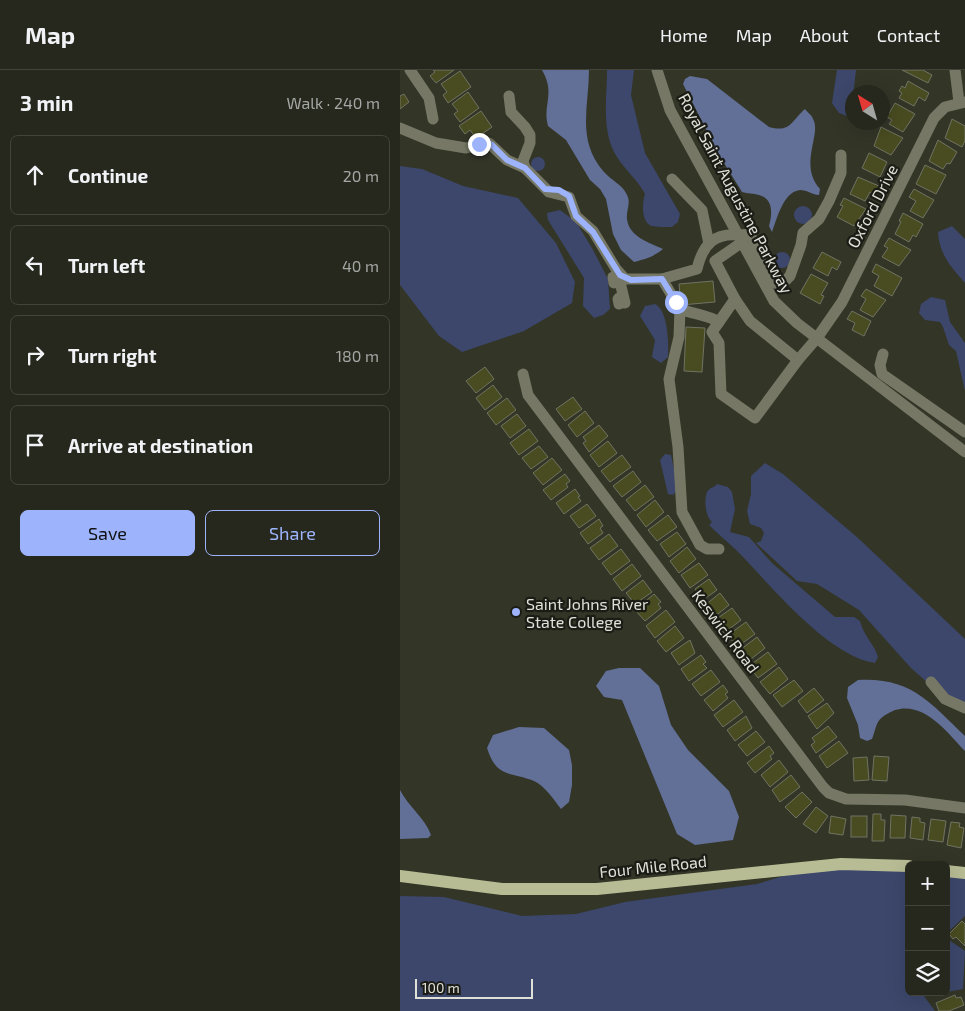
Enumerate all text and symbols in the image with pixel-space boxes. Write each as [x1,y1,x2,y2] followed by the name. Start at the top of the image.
[25,20,75,49] text: Map
[660,24,708,46] text: Home
[736,24,772,46] text: Map
[800,24,849,46] text: About
[877,24,940,46] text: Contact
[845,85,890,130] north arrow
[20,90,73,115] text: 3 min
[675,90,797,297] street label: Royal Saint Augustine Parkway
[287,93,380,112] text: Walk · 240 m
[468,133,491,156] route end
[21,161,49,189] icon: ahead
[843,161,901,251] street label: Oxford Drive
[68,164,148,187] text: Continue
[343,166,379,185] text: 20 m
[21,251,49,279] icon: left
[68,254,145,277] text: Turn left
[342,256,379,275] text: 40 m
[665,291,688,314] route start
[21,341,49,369] icon: right
[68,344,156,367] text: Turn right
[336,346,379,365] text: 180 m
[21,431,49,459] icon: arrive
[68,434,253,457] text: Arrive at destination
[20,510,195,556] button: Save
[205,510,380,556] button: Share
[689,586,763,676] street label: Keswick Road
[526,594,649,631] place label: Saint Johns River State College
[510,606,522,618] marker: Saint Johns River State College
[598,851,708,881] street label: Four Mile Road
[905,861,950,996] map controls
[905,861,950,906] button: +
[905,906,950,951] button: −
[905,951,950,996] button: layers
[415,976,532,999] scale bar
[422,979,460,996] text: 100 m

